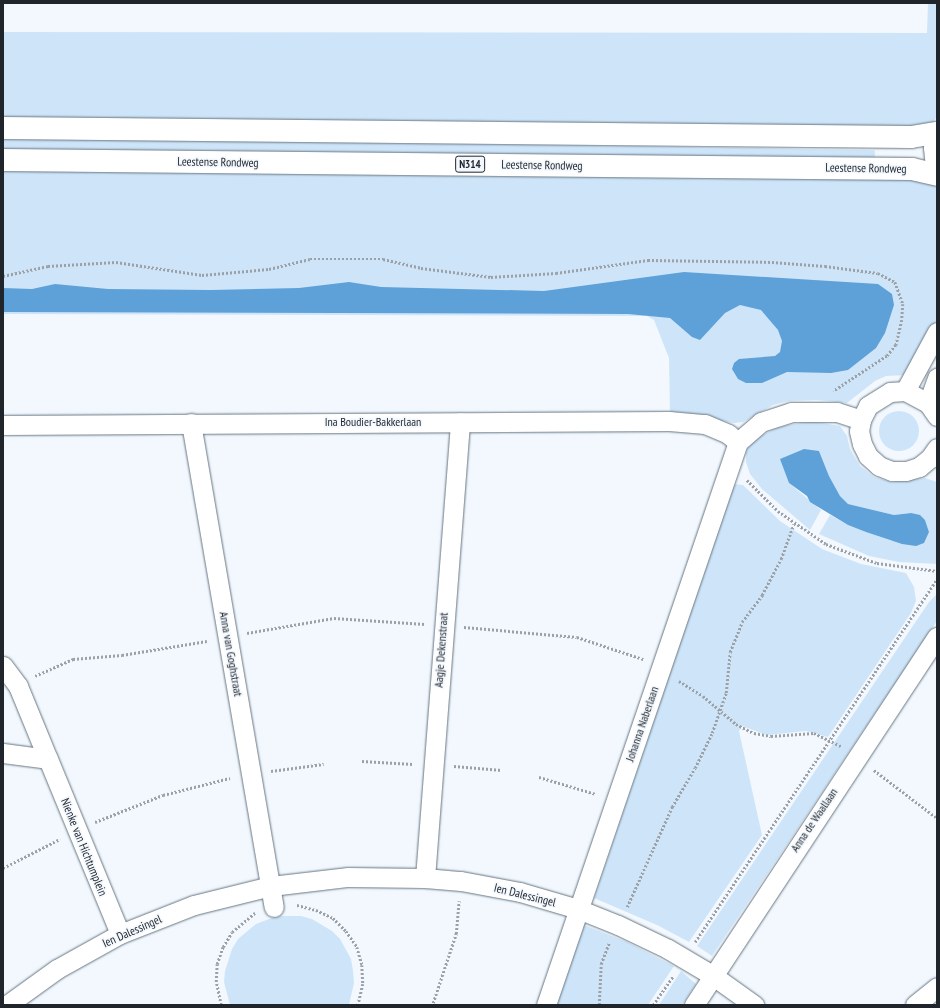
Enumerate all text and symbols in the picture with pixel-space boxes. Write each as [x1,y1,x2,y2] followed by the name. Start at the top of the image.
[177,154,259,170] street label: Leestense Rondweg
[455,155,485,173] road number: N314
[501,157,583,173] street label: Leestense Rondweg
[825,160,907,176] street label: Leestense Rondweg
[325,415,421,429] street label: Ina Boudier-Bakkerlaan
[216,610,246,698] street label: Anna van Goghstraat
[431,612,451,688] street label: Aagje Dekenstraat
[622,685,662,763] street label: Johanna Naberlaan
[787,785,841,855] street label: Anna de Waallaan
[58,796,110,898] street label: Nienke van Hichtumplein
[493,880,557,910] street label: Ien Dalessingel
[100,912,164,950] street label: Ien Dalessingel

